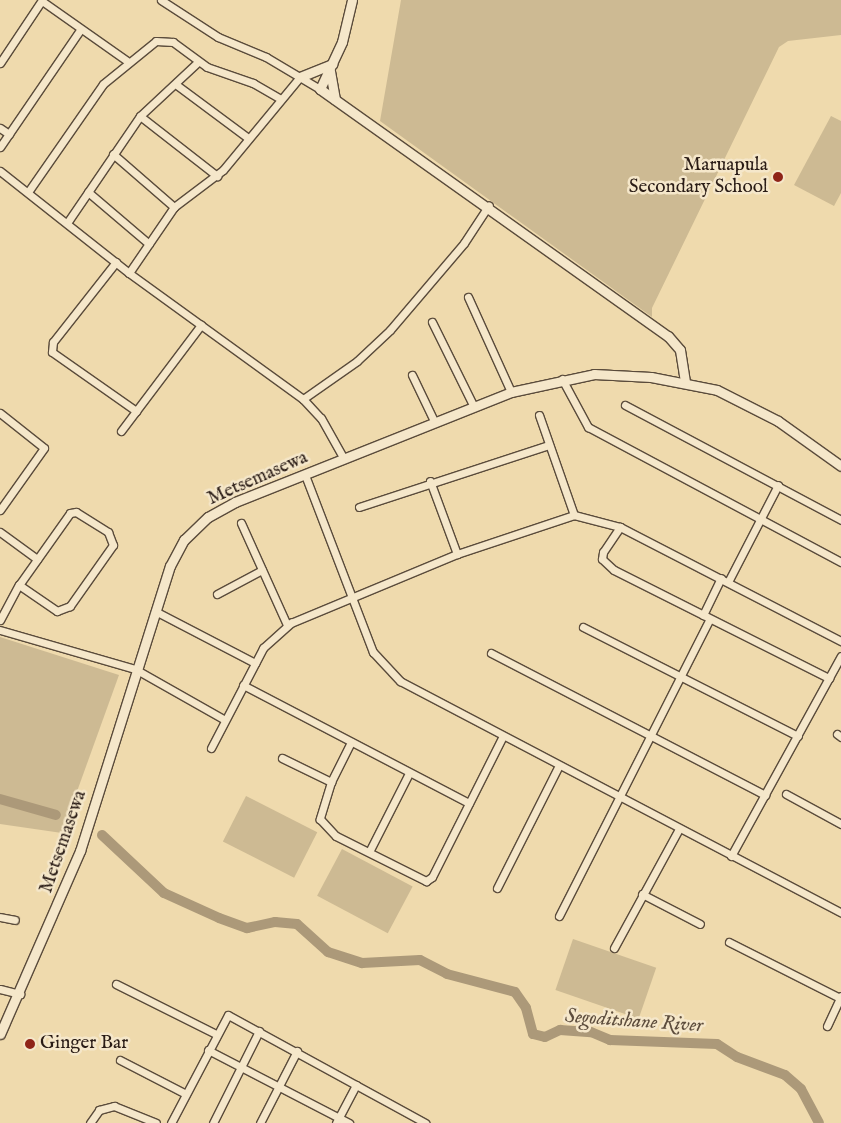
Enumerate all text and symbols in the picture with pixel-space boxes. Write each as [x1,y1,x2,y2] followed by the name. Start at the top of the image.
[629,155,768,199] place label: Maruapula Secondary School
[772,171,784,183] marker: Maruapula Secondary School
[204,447,312,511] street label: Metsemasewa
[36,788,92,896] street label: Metsemasewa
[564,1004,704,1038] water label: Segoditshane River
[40,1033,128,1055] place label: Ginger Bar
[24,1038,36,1050] marker: Ginger Bar

